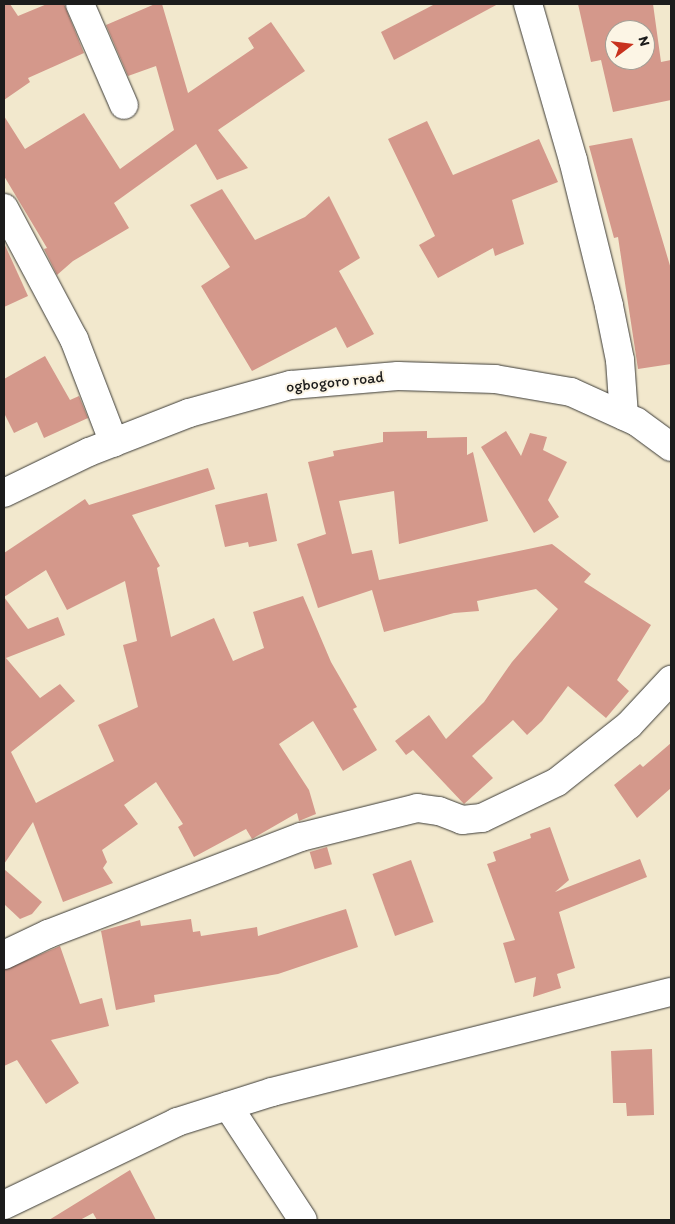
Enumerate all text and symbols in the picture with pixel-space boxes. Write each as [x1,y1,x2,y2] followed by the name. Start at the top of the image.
[605,20,655,70] north arrow
[635,34,653,48] text: N
[285,367,385,397] street label: ogbogoro road

